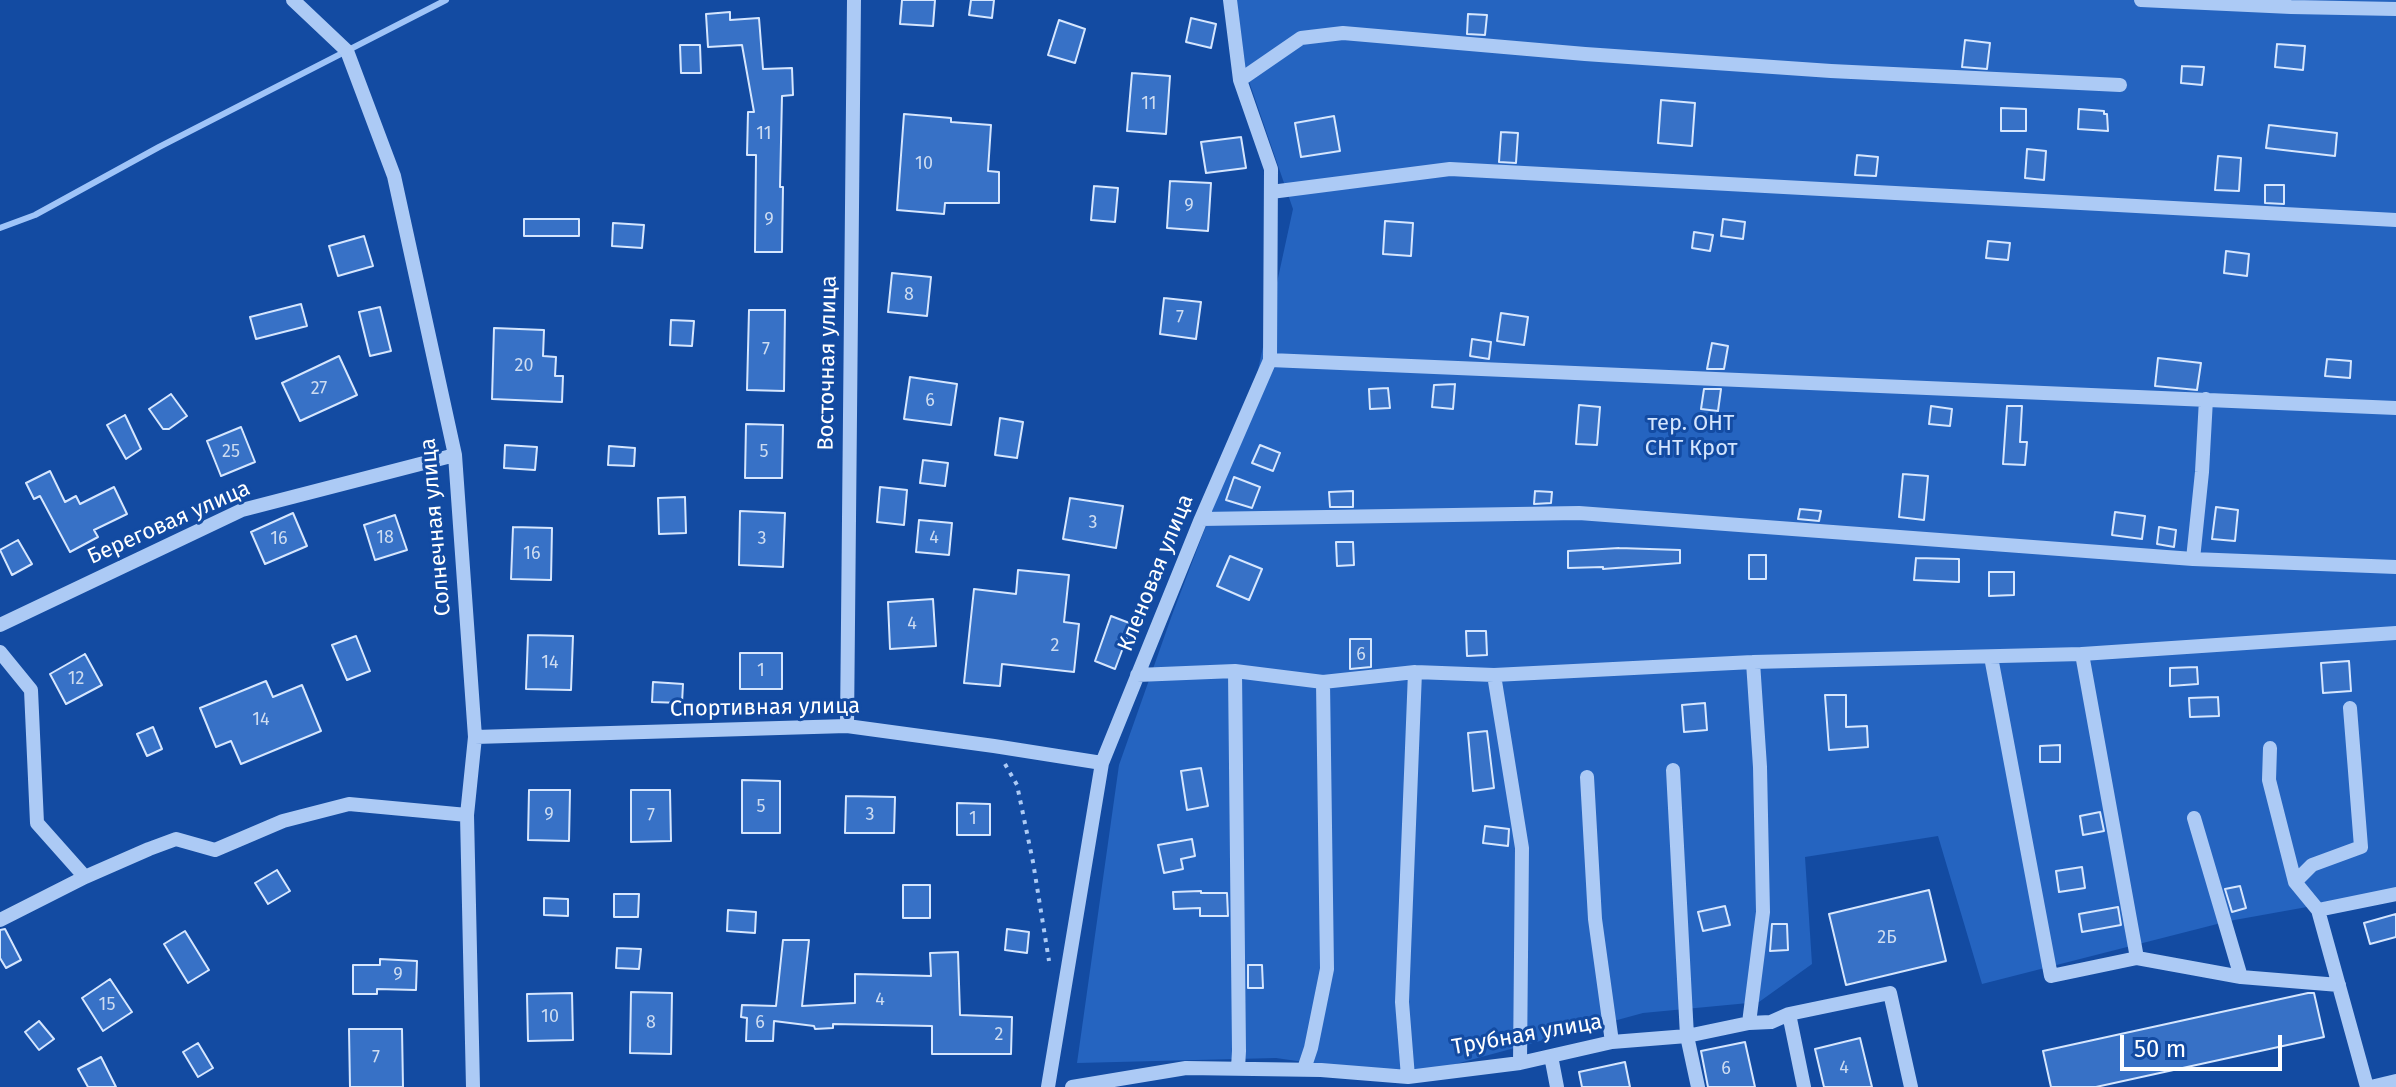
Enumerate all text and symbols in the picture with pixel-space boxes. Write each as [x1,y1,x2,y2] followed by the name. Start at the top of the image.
[1141,93,1157,115] house number: 11
[756,123,772,145] house number: 11
[915,153,933,175] house number: 10
[1184,195,1194,217] house number: 9
[764,209,774,231] house number: 9
[813,275,843,451] street label: Восточная улица
[904,284,914,306] house number: 8
[1176,307,1184,329] house number: 7
[762,339,770,361] house number: 7
[515,355,533,377] house number: 20
[311,378,327,400] house number: 27
[925,390,935,412] house number: 6
[1645,411,1737,462] park label: тер. ОНТ СНТ Крот
[415,437,457,617] street label: Солнечная улица
[222,441,240,463] house number: 25
[759,441,769,463] house number: 5
[84,475,254,571] street label: Береговая улица
[1112,491,1200,655] street label: Кленовая улица
[1089,512,1097,534] house number: 3
[376,527,394,549] house number: 18
[929,527,939,549] house number: 4
[270,528,288,550] house number: 16
[758,528,766,550] house number: 3
[523,543,541,565] house number: 16
[907,613,917,635] house number: 4
[1051,635,1059,657] house number: 2
[1356,644,1366,666] house number: 6
[541,652,559,674] house number: 14
[757,660,765,682] house number: 1
[68,668,84,690] house number: 12
[670,693,860,723] street label: Спортивная улица
[252,709,270,731] house number: 14
[756,796,766,818] house number: 5
[544,804,554,826] house number: 9
[866,804,874,826] house number: 3
[647,805,655,827] house number: 7
[969,808,977,830] house number: 1
[1877,927,1897,949] house number: 2Б
[393,964,403,986] house number: 9
[875,989,885,1011] house number: 4
[99,994,115,1016] house number: 15
[541,1006,559,1028] house number: 10
[1450,1009,1604,1061] street label: Трубная улица
[646,1012,656,1034] house number: 8
[755,1012,765,1034] house number: 6
[2124,1019,2286,1069] scale bar
[995,1024,1003,1046] house number: 2
[2134,1035,2186,1063] text: 50 m
[372,1047,380,1069] house number: 7
[1839,1057,1849,1079] house number: 4
[1721,1058,1731,1080] house number: 6

